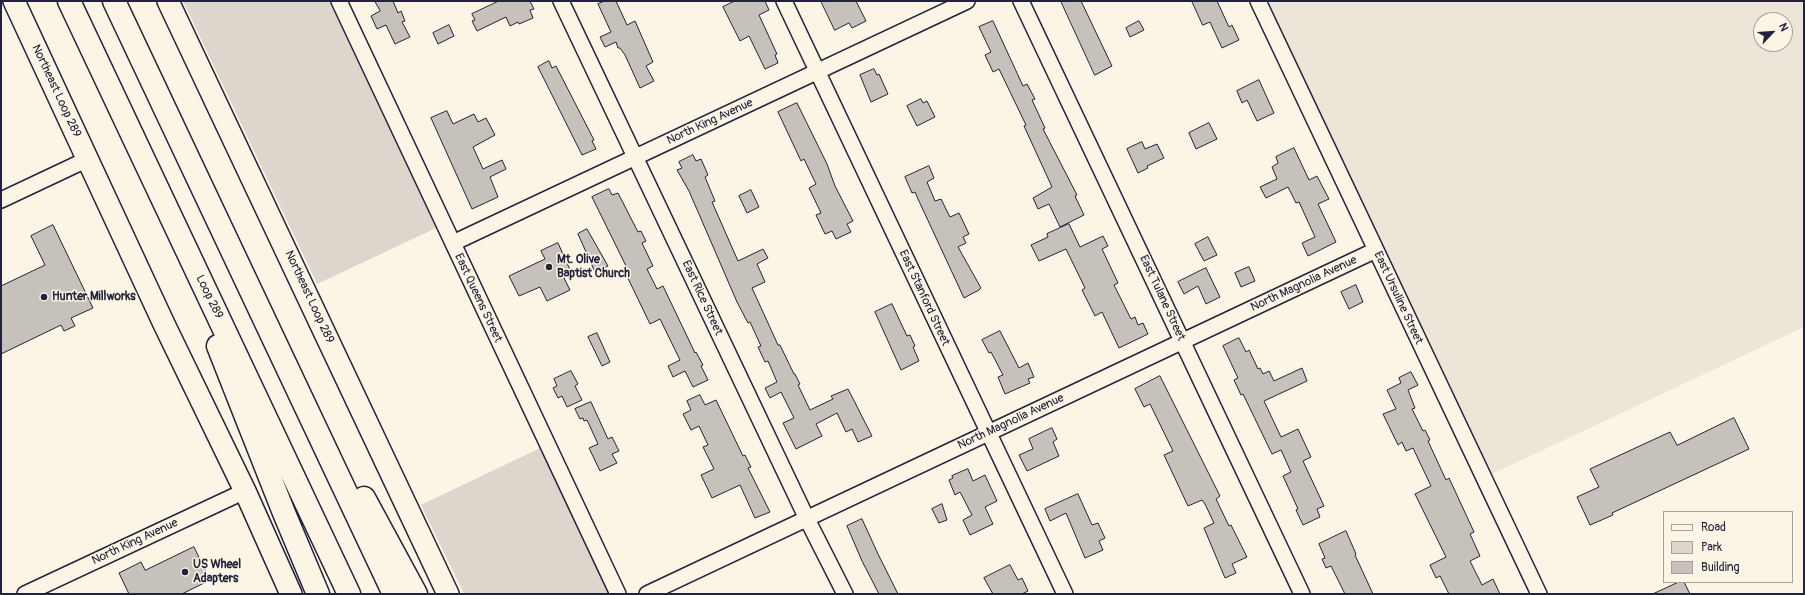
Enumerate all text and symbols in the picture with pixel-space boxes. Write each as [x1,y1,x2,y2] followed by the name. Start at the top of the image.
[1753,12,1793,52] north arrow
[1776,21,1791,33] text: N
[28,42,84,140] street label: Northeast Loop 289
[665,96,755,148] street label: North King Avenue
[281,248,337,346] street label: Northeast Loop 289
[895,248,953,348] street label: East Stanford Street
[1370,249,1426,347] street label: East Ursuline Street
[451,251,505,345] street label: East Queens Street
[557,253,630,281] place label: Mt. Olive Baptist Church
[1136,253,1188,343] street label: East Tulane Street
[1249,253,1359,315] street label: North Magnolia Avenue
[678,258,726,338] street label: East Rice Street
[544,262,554,272] marker: Mt. Olive Baptist Church
[192,273,226,321] street label: Loop 289
[52,290,136,304] place label: Hunter Millworks
[39,292,49,302] marker: Hunter Millworks
[956,391,1066,453] street label: North Magnolia Avenue
[1663,511,1793,583] legend
[90,516,180,568] street label: North King Avenue
[1701,520,1726,535] text: Road
[1701,540,1722,555] text: Park
[193,558,241,586] place label: US Wheel Adapters
[1701,560,1740,575] text: Building
[180,567,190,577] marker: US Wheel Adapters

